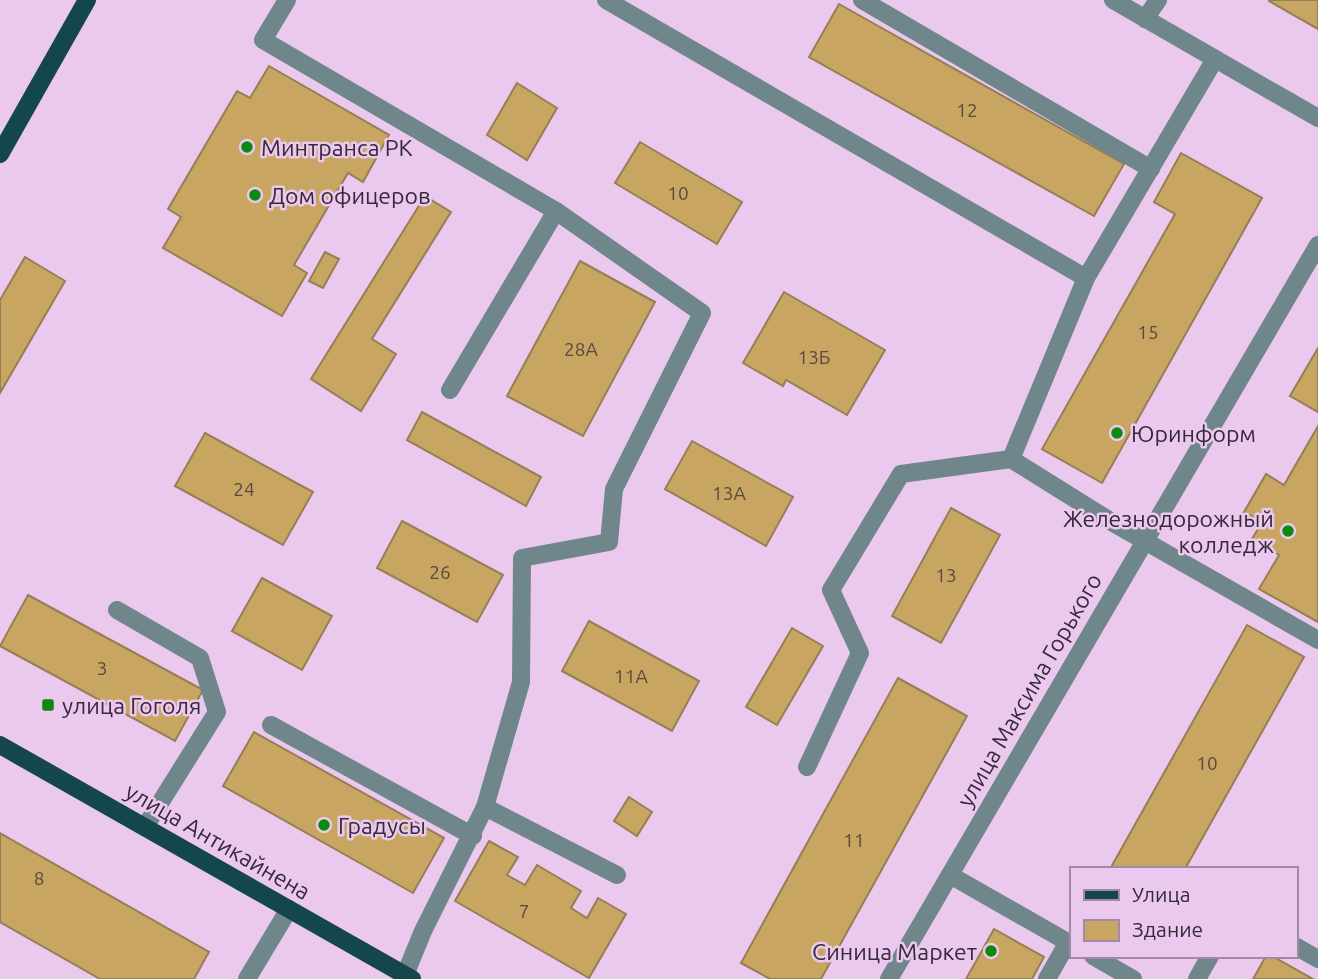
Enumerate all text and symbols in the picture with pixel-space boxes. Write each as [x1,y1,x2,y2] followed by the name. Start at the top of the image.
[956,99,978,121] house number: 12
[261,135,413,160] place label: Минтранса РК
[239,139,255,155] marker: Минтранса РК
[667,182,689,204] house number: 10
[269,183,431,208] place label: Дом офицеров
[247,187,263,203] marker: Дом офицеров
[1137,321,1159,343] house number: 15
[564,338,599,360] house number: 28А
[797,346,831,368] house number: 13Б
[1131,421,1256,446] place label: Юринформ
[1109,425,1125,441] marker: Юринформ
[233,478,255,500] house number: 24
[712,482,747,504] house number: 13А
[1063,506,1274,557] place label: Железнодорожный колледж
[1280,523,1296,539] marker: Железнодорожный колледж
[429,561,451,583] house number: 26
[935,564,957,586] house number: 13
[952,569,1106,811] street label: улица Максима Горького
[97,657,107,679] house number: 3
[614,665,649,687] house number: 11А
[62,693,201,718] place label: улица Гоголя
[40,697,56,713] marker: улица Гоголя
[1196,752,1218,774] house number: 10
[121,778,315,904] street label: улица Антикайнена
[338,813,426,838] place label: Градусы
[316,817,332,833] marker: Градусы
[843,829,865,851] house number: 11
[34,867,44,889] house number: 8
[1070,867,1297,958] legend
[1132,882,1190,906] text: Улица
[519,900,529,922] house number: 7
[1132,917,1203,941] text: Здание
[812,939,977,964] place label: Синица Маркет
[983,943,999,959] marker: Синица Маркет

